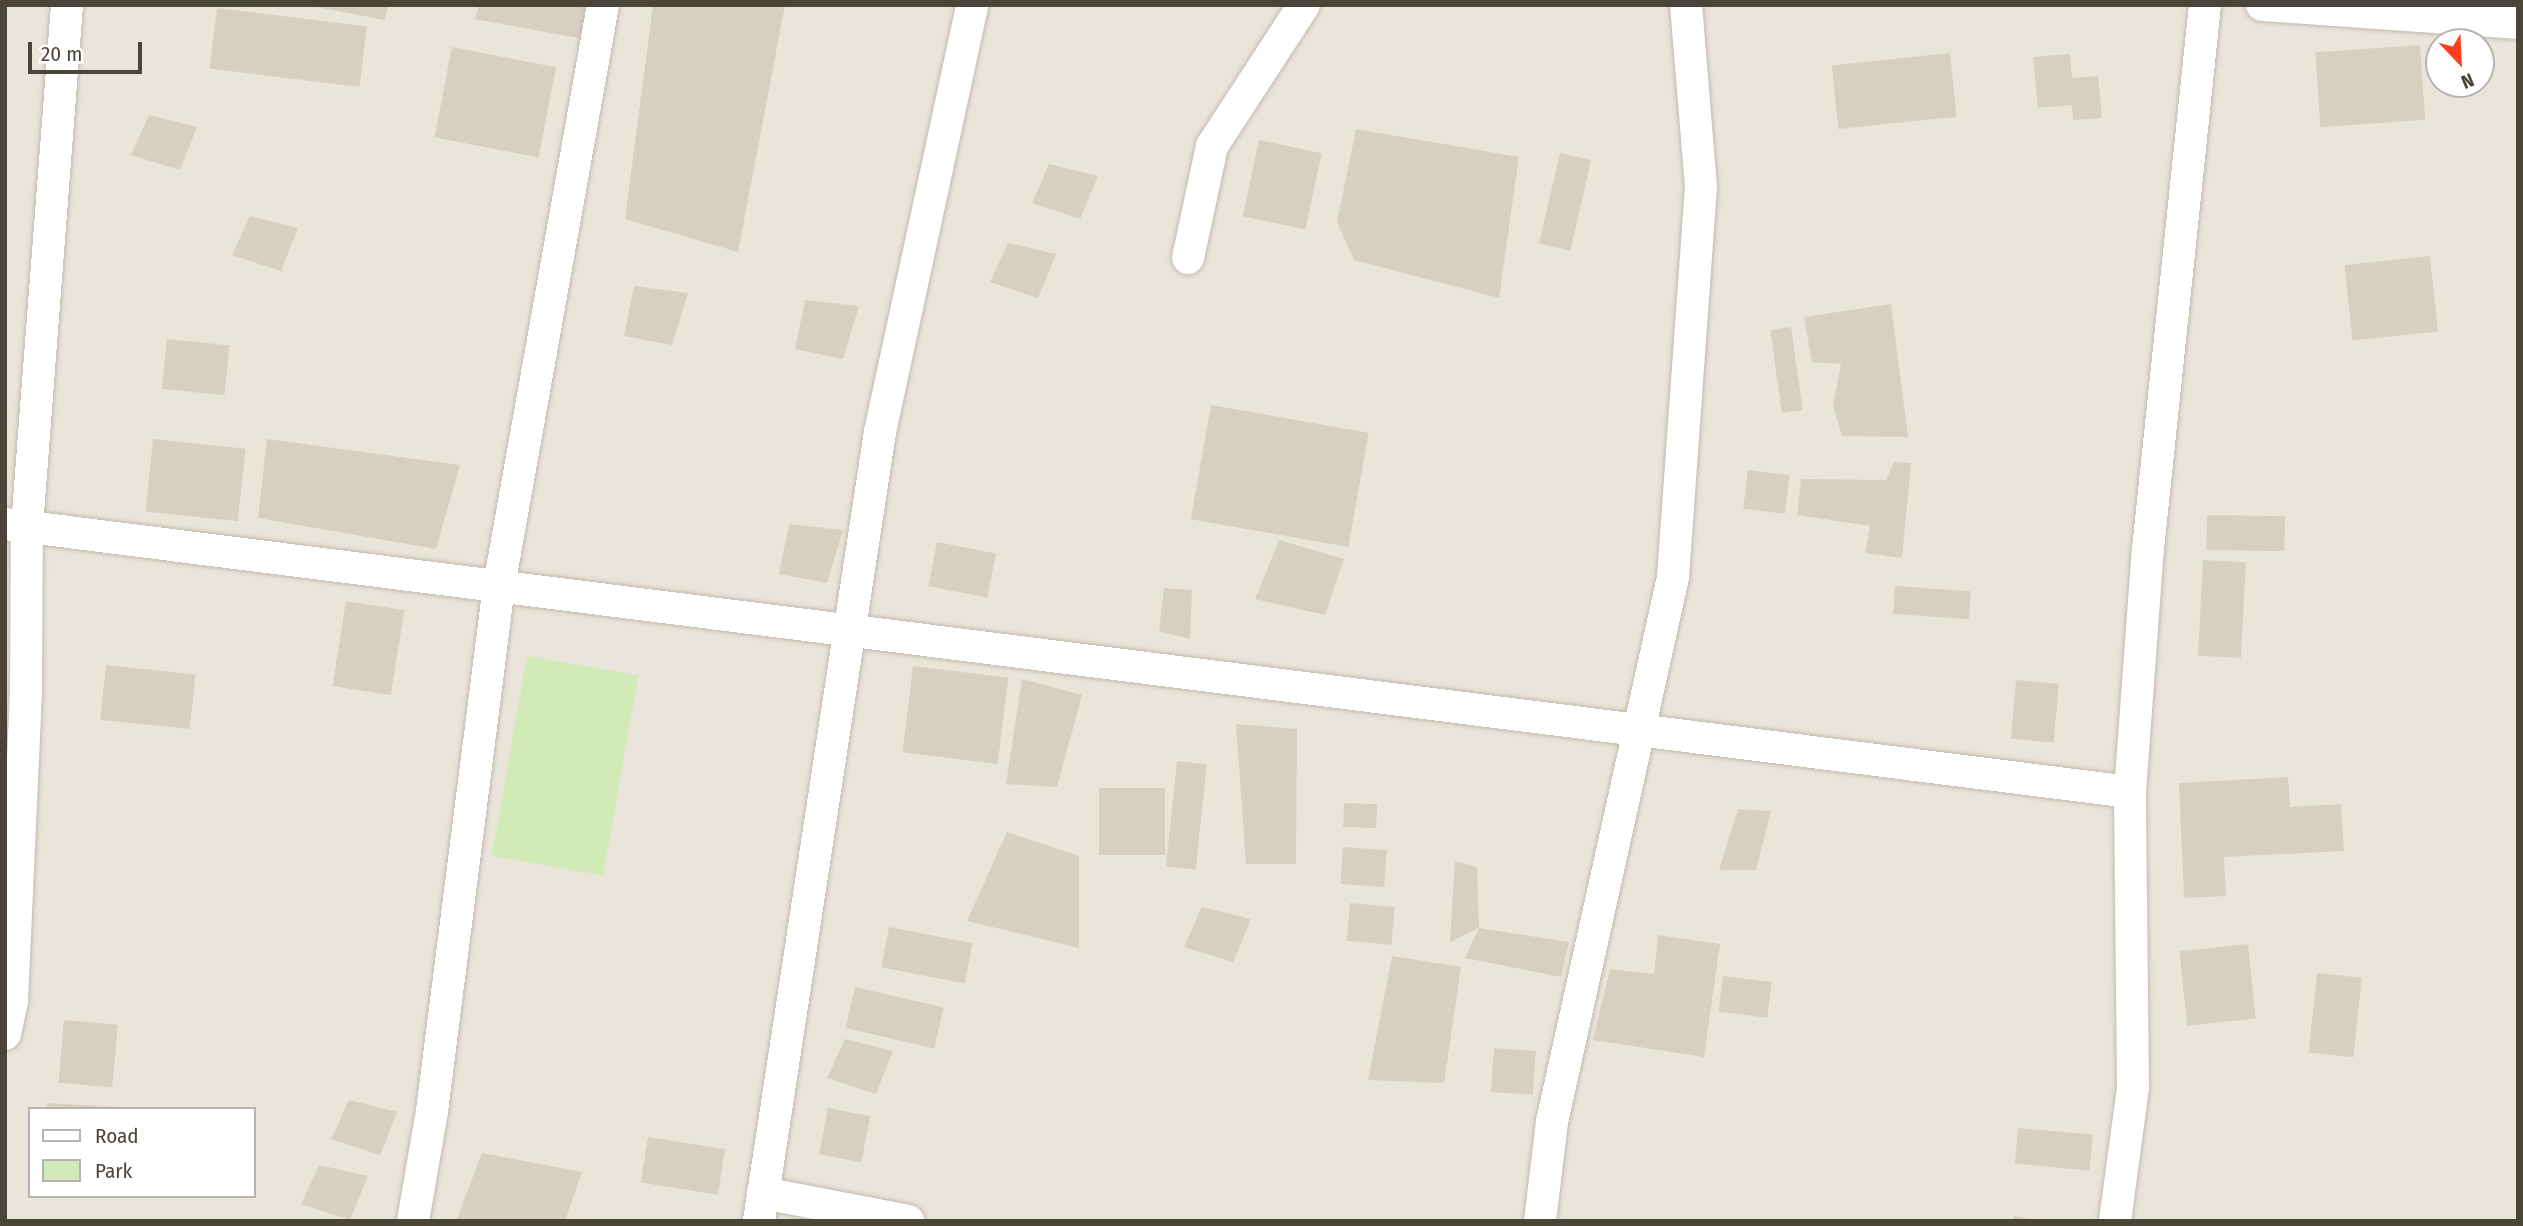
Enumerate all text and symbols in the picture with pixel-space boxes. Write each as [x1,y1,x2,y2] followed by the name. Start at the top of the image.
[32,28,145,72] scale bar
[2425,28,2495,98] north arrow
[41,41,82,67] text: 20 m
[2458,68,2477,94] text: N
[28,1107,256,1198] legend
[95,1123,139,1149] text: Road
[95,1158,132,1184] text: Park

